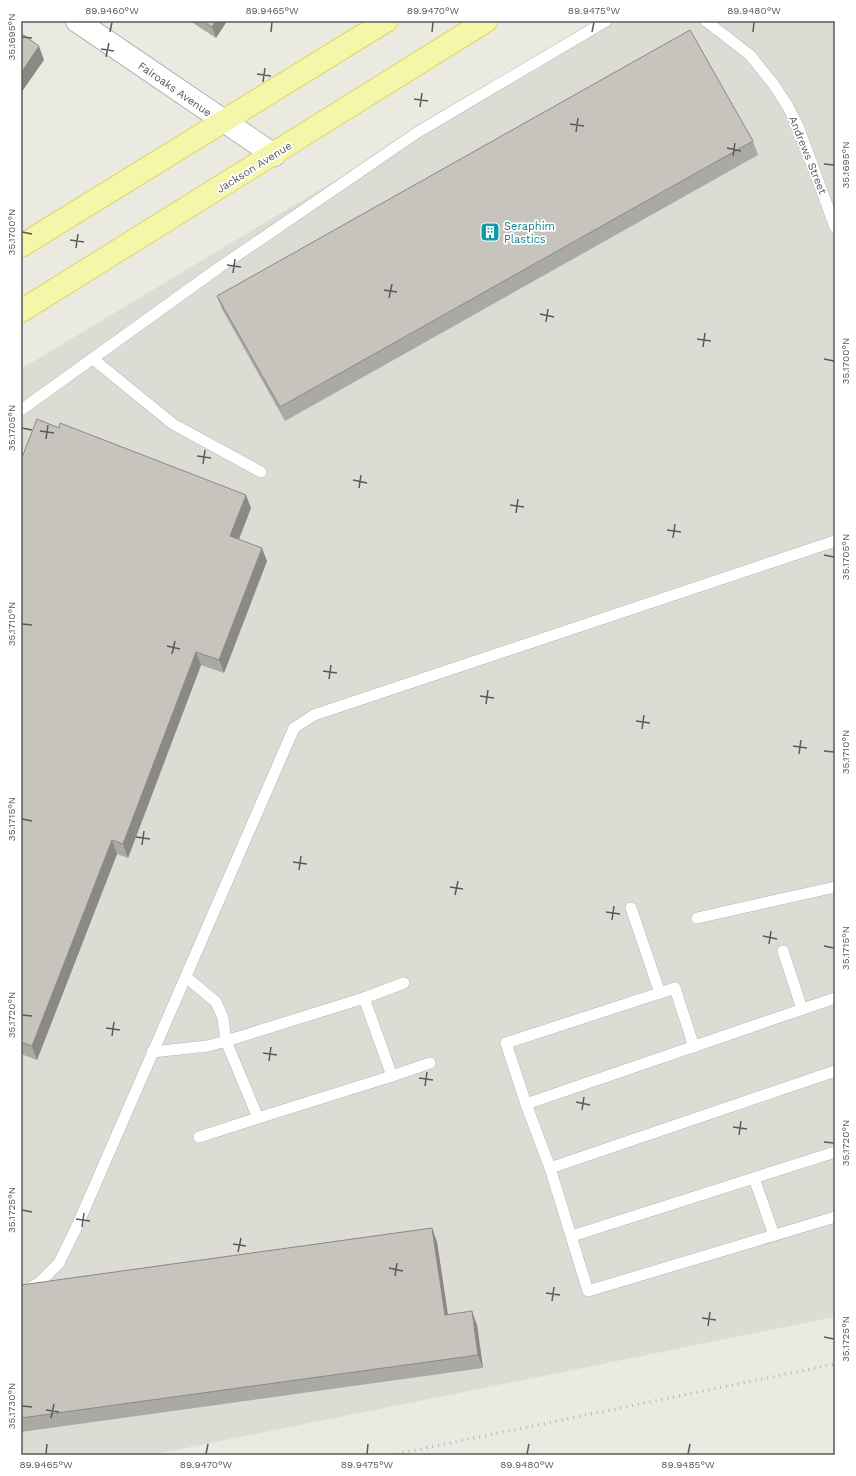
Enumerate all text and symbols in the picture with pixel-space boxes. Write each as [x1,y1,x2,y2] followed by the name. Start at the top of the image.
[85,5,139,16] text: 89.9460°W
[245,5,299,16] text: 89.9465°W
[407,5,460,16] text: 89.9470°W
[568,5,621,16] text: 89.9475°W
[727,5,781,16] text: 89.9480°W
[6,13,17,61] text: 35.1695°N
[136,59,214,120] street label: Fairoaks Avenue
[786,114,829,197] street label: Andrews Street
[214,139,294,196] street label: Jackson Avenue
[840,141,851,189] text: 35.1695°N
[6,209,17,255] text: 35.1700°N
[504,220,555,246] place label: Seraphim Plastics
[479,221,501,243] building icon: Seraphim Plastics
[840,338,851,384] text: 35.1700°N
[6,405,17,451] text: 35.1705°N
[840,534,851,580] text: 35.1705°N
[6,602,17,646] text: 35.1710°N
[840,730,851,774] text: 35.1710°N
[6,797,17,841] text: 35.1715°N
[840,926,851,970] text: 35.1715°N
[6,992,17,1038] text: 35.1720°N
[840,1120,851,1166] text: 35.1720°N
[6,1187,17,1233] text: 35.1725°N
[840,1316,851,1362] text: 35.1725°N
[6,1383,17,1429] text: 35.1730°N
[19,1459,73,1470] text: 89.9465°W
[180,1459,233,1470] text: 89.9470°W
[341,1459,394,1470] text: 89.9475°W
[500,1459,554,1470] text: 89.9480°W
[661,1459,715,1470] text: 89.9485°W

